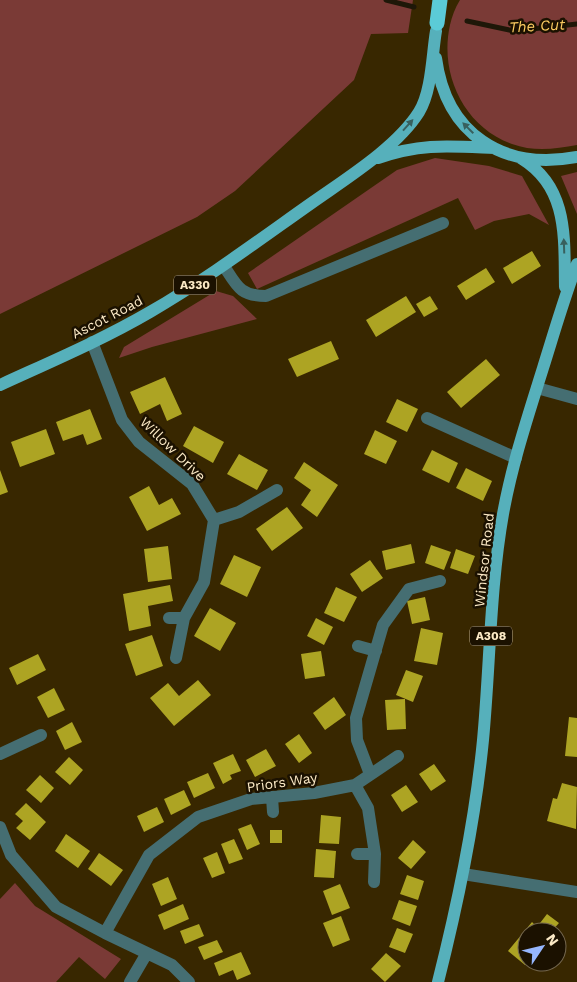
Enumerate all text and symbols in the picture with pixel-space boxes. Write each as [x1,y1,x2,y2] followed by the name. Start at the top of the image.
[508,15,567,36] water label: The Cut
[403,118,414,131] one-way arrow
[462,122,474,134] one-way arrow
[560,238,568,254] one-way arrow
[174,276,216,294] road number: A330
[69,292,145,342] street label: Ascot Road
[137,414,209,484] street label: Willow Drive
[471,512,497,608] street label: Windsor Road
[470,626,512,646] road number: A308
[246,769,319,795] street label: Priors Way
[517,922,567,972] north arrow
[543,931,562,948] text: N

